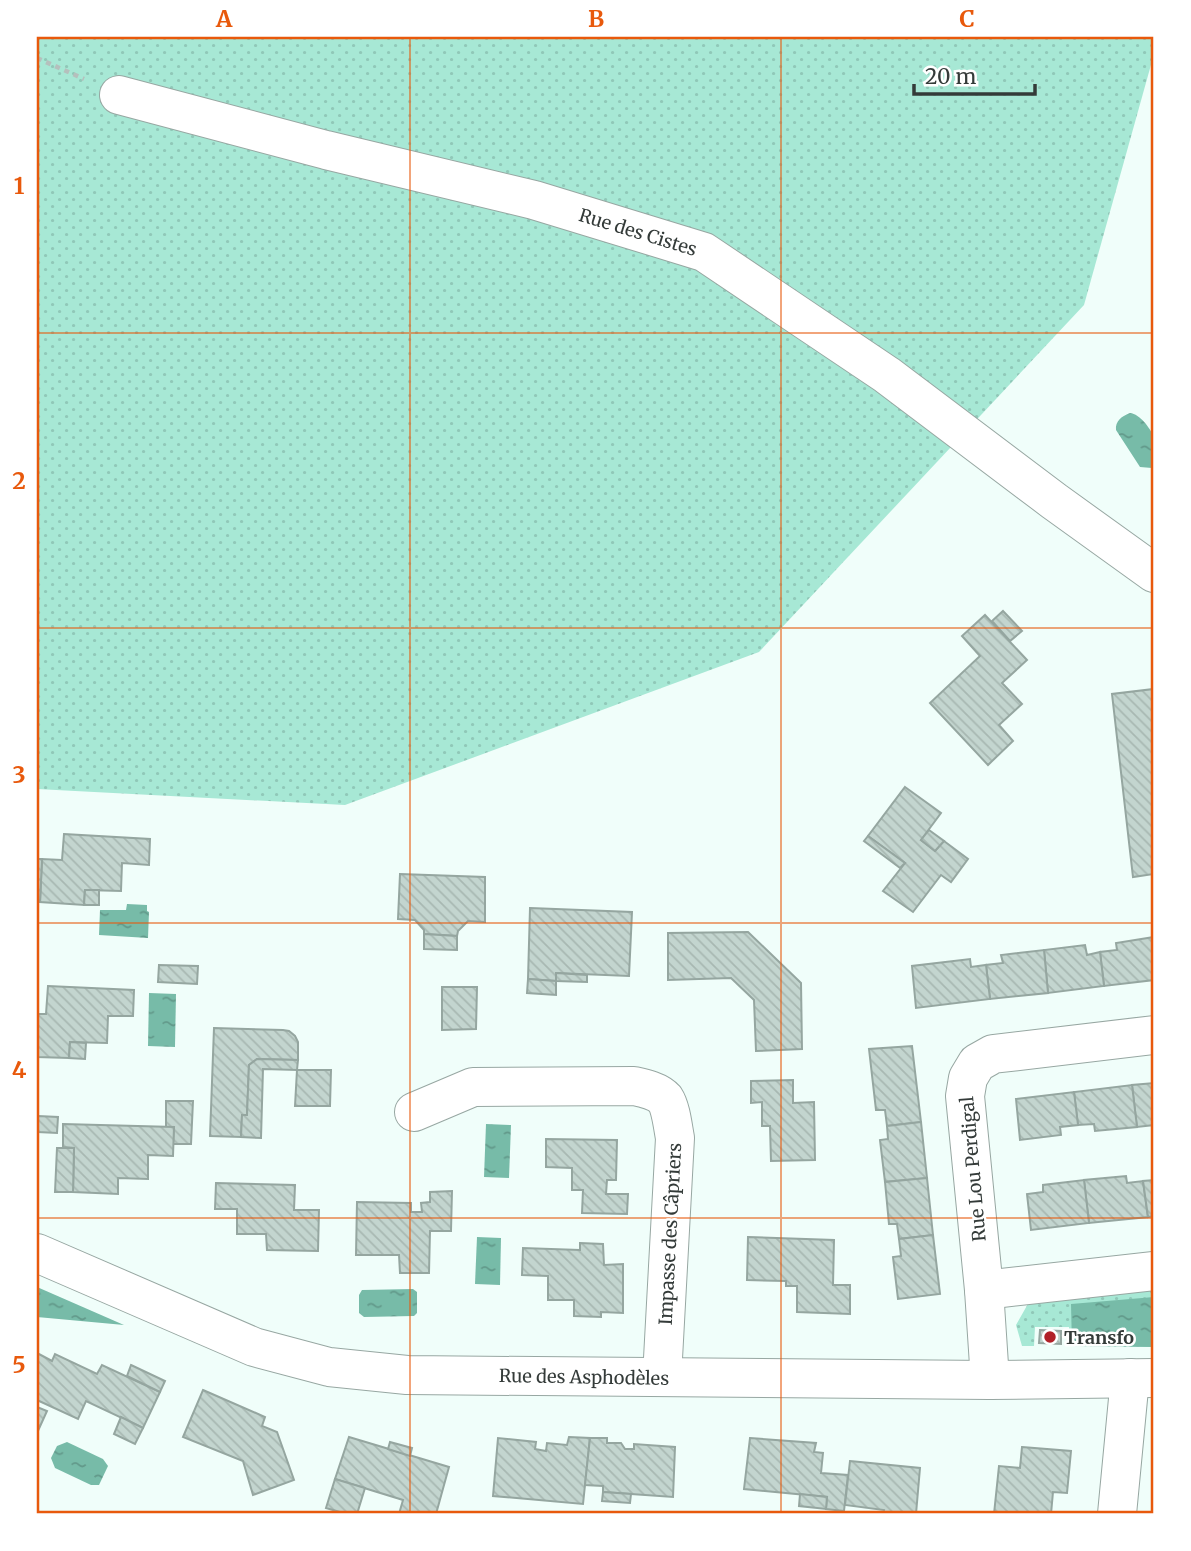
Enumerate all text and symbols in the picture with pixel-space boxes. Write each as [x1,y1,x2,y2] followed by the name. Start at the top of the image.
[215,4,233,33] text: A
[588,4,604,33] text: B
[959,4,975,33] text: C
[914,52,1035,96] scale bar
[925,63,977,90] text: 20 m
[14,171,25,200] text: 1
[576,203,700,261] street label: Rue des Cistes
[12,466,26,495] text: 2
[12,760,26,789] text: 3
[12,1055,27,1084] text: 4
[955,1095,991,1243] street label: Rue Lou Perdigal
[654,1142,686,1326] street label: Impasse des Câpriers
[1064,1326,1134,1349] place label: Transfo
[1042,1329,1058,1345] marker: Transfo
[12,1350,26,1379] text: 5
[499,1364,669,1390] street label: Rue des Asphodèles

